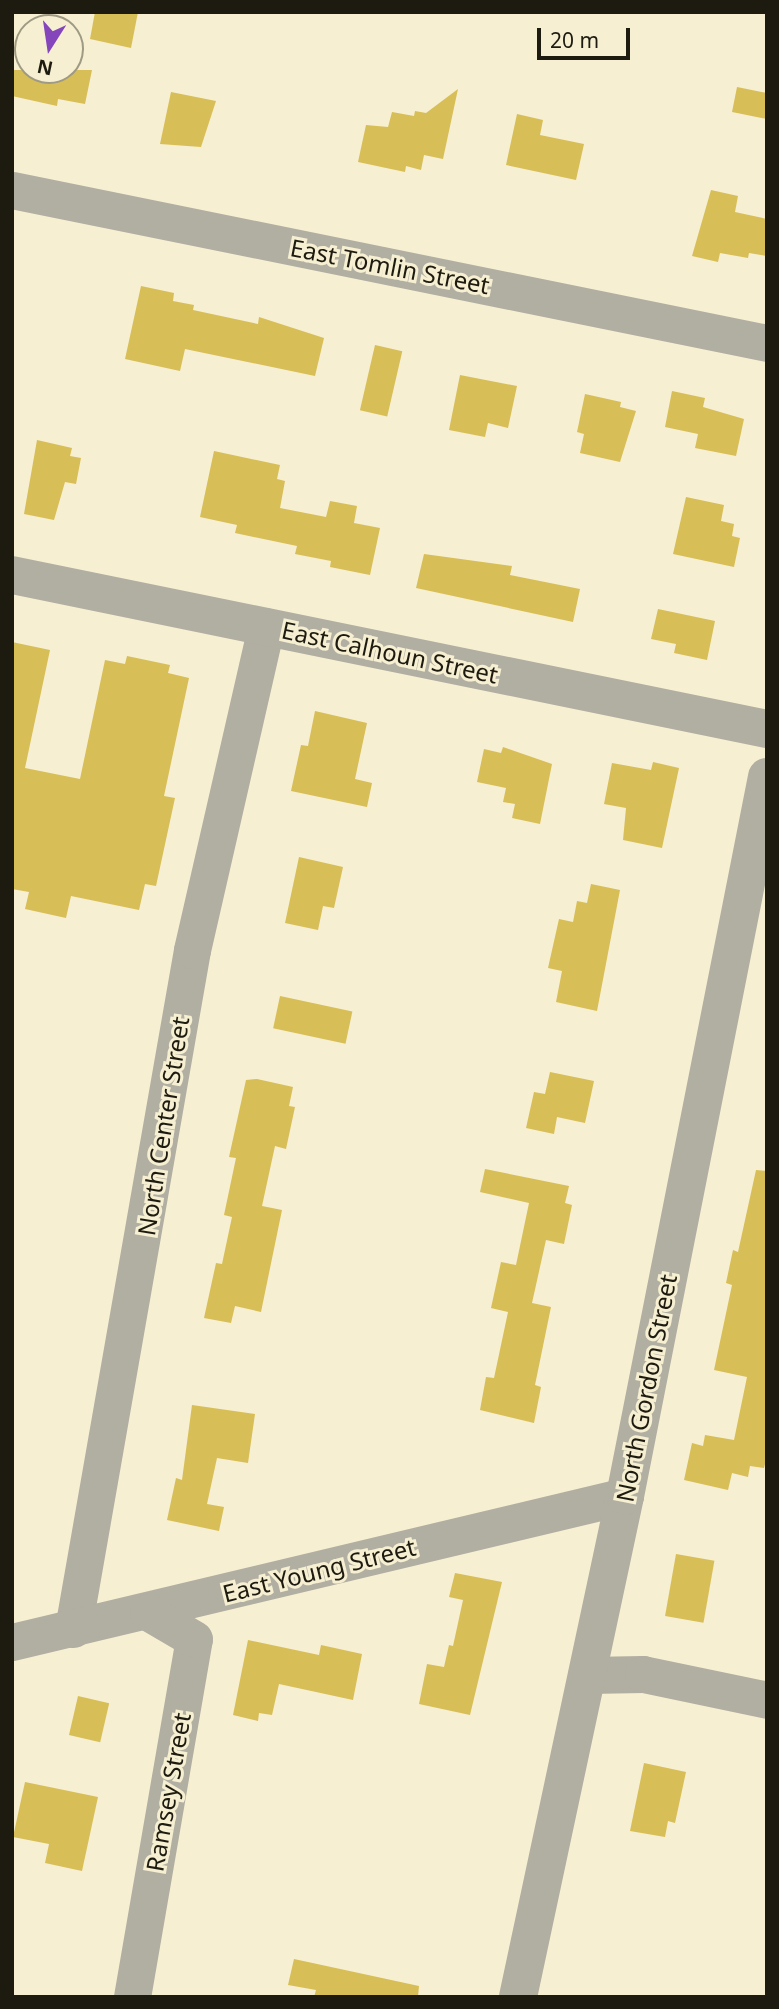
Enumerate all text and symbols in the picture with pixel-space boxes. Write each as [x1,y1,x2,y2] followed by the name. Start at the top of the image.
[14,14,84,84] north arrow
[541,14,634,58] scale bar
[550,26,599,54] text: 20 m
[35,53,55,82] text: N
[288,233,492,299] street label: East Tomlin Street
[279,615,501,689] street label: East Calhoun Street
[131,1014,195,1238] street label: North Center Street
[610,1272,682,1504] street label: North Gordon Street
[220,1532,418,1608] street label: East Young Street
[140,1710,196,1874] street label: Ramsey Street

